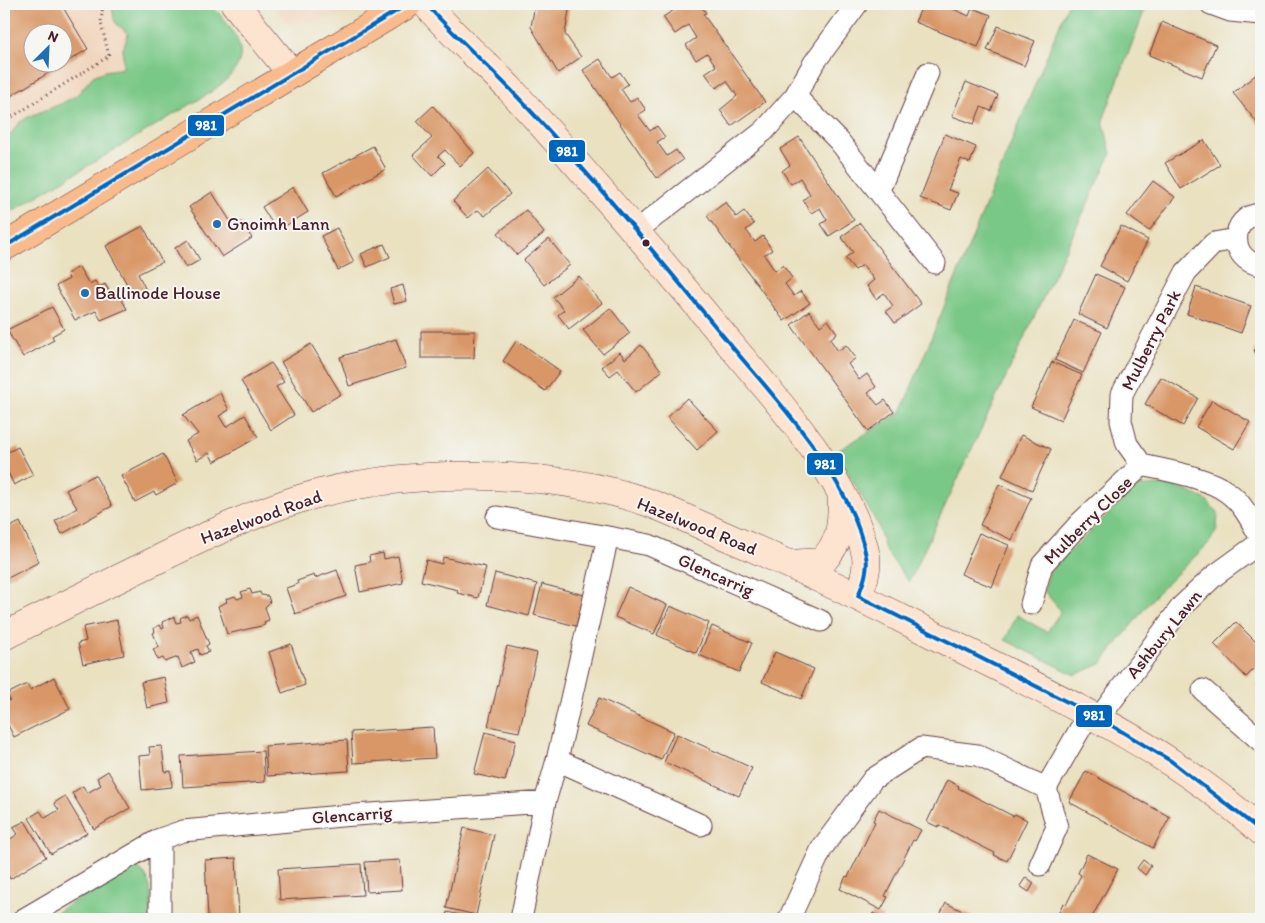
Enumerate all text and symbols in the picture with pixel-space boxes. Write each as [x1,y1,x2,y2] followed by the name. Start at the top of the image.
[22,22,72,72] north arrow
[45,27,61,46] text: N
[187,114,225,137] line badge: 981
[195,117,217,134] text: 981
[548,139,586,163] line badge: 981
[556,143,578,160] text: 981
[227,213,330,235] place label: Gnoimh Lann
[211,218,223,230] marker: Gnoimh Lann
[641,238,651,248] unlabelled marker
[95,282,221,304] place label: Ballinode House
[1116,285,1186,394] street label: Mulberry Park
[79,287,91,299] marker: Ballinode House
[806,452,844,476] line badge: 981
[814,456,836,473] text: 981
[1039,471,1137,569] street label: Mulberry Close
[197,485,325,549] street label: Hazelwood Road
[634,492,761,560] street label: Hazelwood Road
[675,549,758,602] street label: Glencarrig
[1121,585,1207,683] street label: Ashbury Lawn
[1075,704,1113,728] line badge: 981
[1083,707,1105,724] text: 981
[311,801,394,829] street label: Glencarrig

